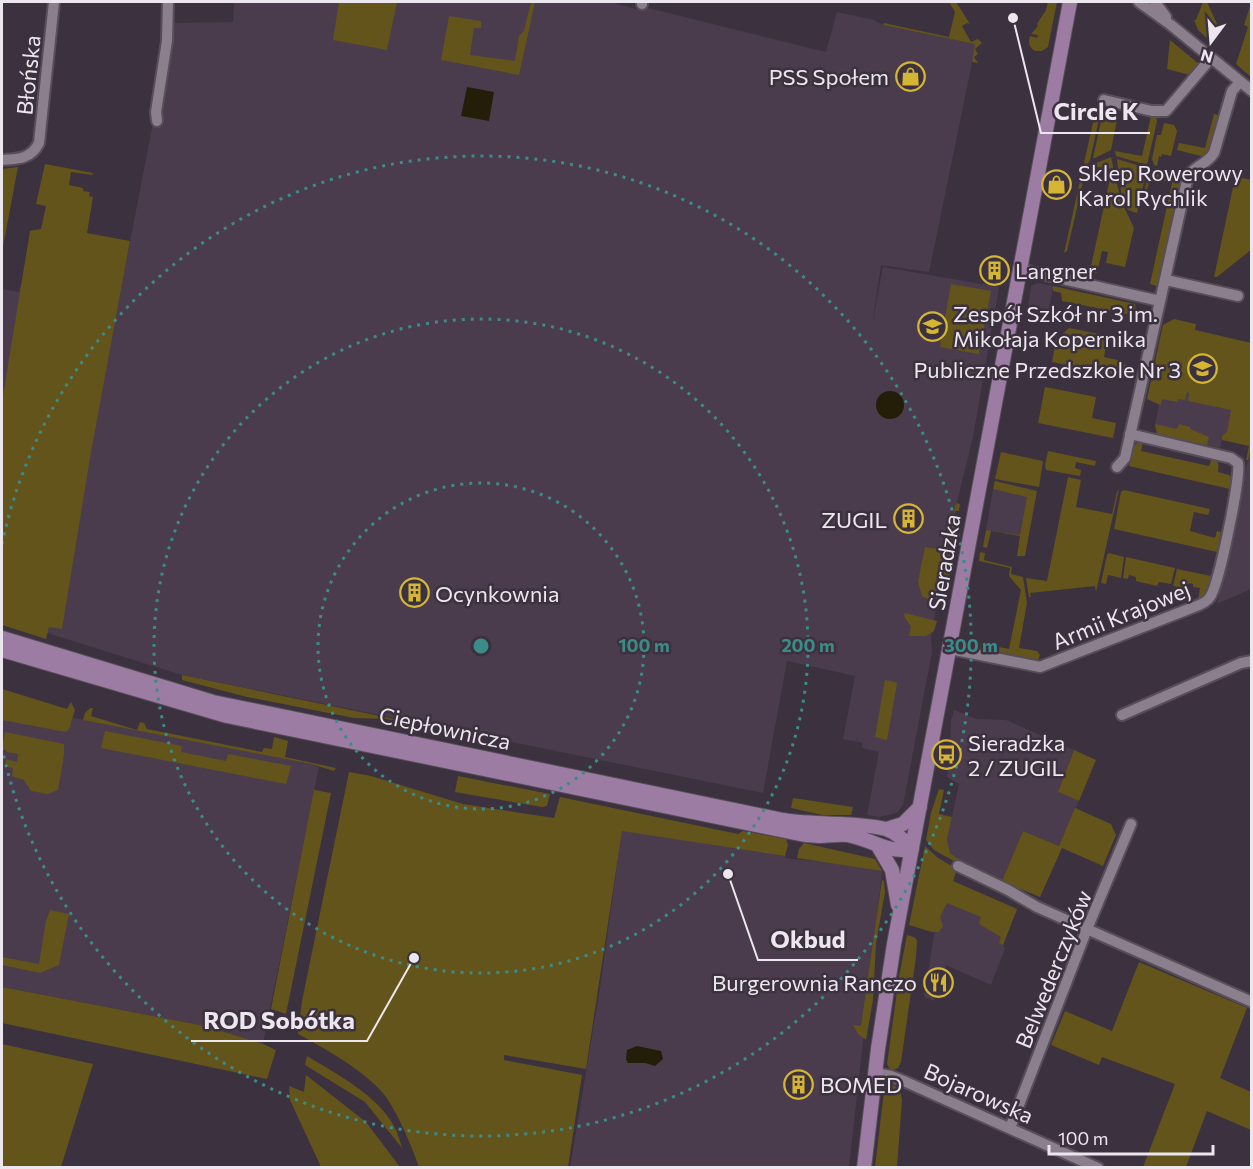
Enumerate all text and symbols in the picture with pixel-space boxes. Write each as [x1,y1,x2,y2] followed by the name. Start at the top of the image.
[1181,12,1241,72] north arrow
[10,34,46,116] street label: Błońska
[1198,46,1215,68] text: N
[894,60,926,92] shop icon: PSS Społem
[769,63,889,90] place label: PSS Społem
[1041,91,1150,133] callout: Circle K
[1054,96,1139,125] text: Circle K
[1078,159,1243,211] place label: Sklep Rowerowy Karol Rychlik
[1041,169,1073,201] shop icon: Sklep Rowerowy Karol Rychlik
[978,254,1010,286] building icon: Langner
[1015,257,1097,284] place label: Langner
[953,300,1158,352] place label: Zespół Szkół nr 3 im. Mikołaja Kopernika
[916,310,948,342] school or university icon: Zespół Szkół nr 3 im. Mikołaja Kopernika
[1186,353,1218,385] school or university icon: Publiczne Przedszkole Nr 3
[914,356,1181,383] place label: Publiczne Przedszkole Nr 3
[892,503,924,535] building icon: ZUGIL
[821,506,887,533] place label: ZUGIL
[922,512,966,612] street label: Sieradzka
[1048,575,1194,655] street label: Armii Krajowej
[398,577,430,609] building icon: Ocynkownia
[435,580,559,607] place label: Ocynkownia
[618,634,670,656] text: 100 m
[781,634,835,656] text: 200 m
[944,634,998,656] text: 300 m
[471,636,491,656] centre of rings
[377,701,513,755] street label: Ciepłownicza
[968,729,1065,781] place label: Sieradzka 2 / ZUGIL
[931,739,963,771] bus stop icon: Sieradzka 2 / ZUGIL
[1009,886,1097,1052] street label: Belwederczyków
[758,918,858,960] callout: Okbud
[770,924,846,953] text: Okbud
[922,966,954,998] restaurant icon: Burgerownia Ranczo
[712,969,917,996] place label: Burgerownia Ranczo
[191,999,367,1041] callout: ROD Sobótka
[203,1005,355,1034] text: ROD Sobótka
[920,1057,1038,1129] street label: Bojarowska
[783,1068,815,1100] building icon: BOMED
[820,1071,902,1098] place label: BOMED
[1049,1118,1212,1156] scale bar
[1058,1127,1108,1149] text: 100 m

